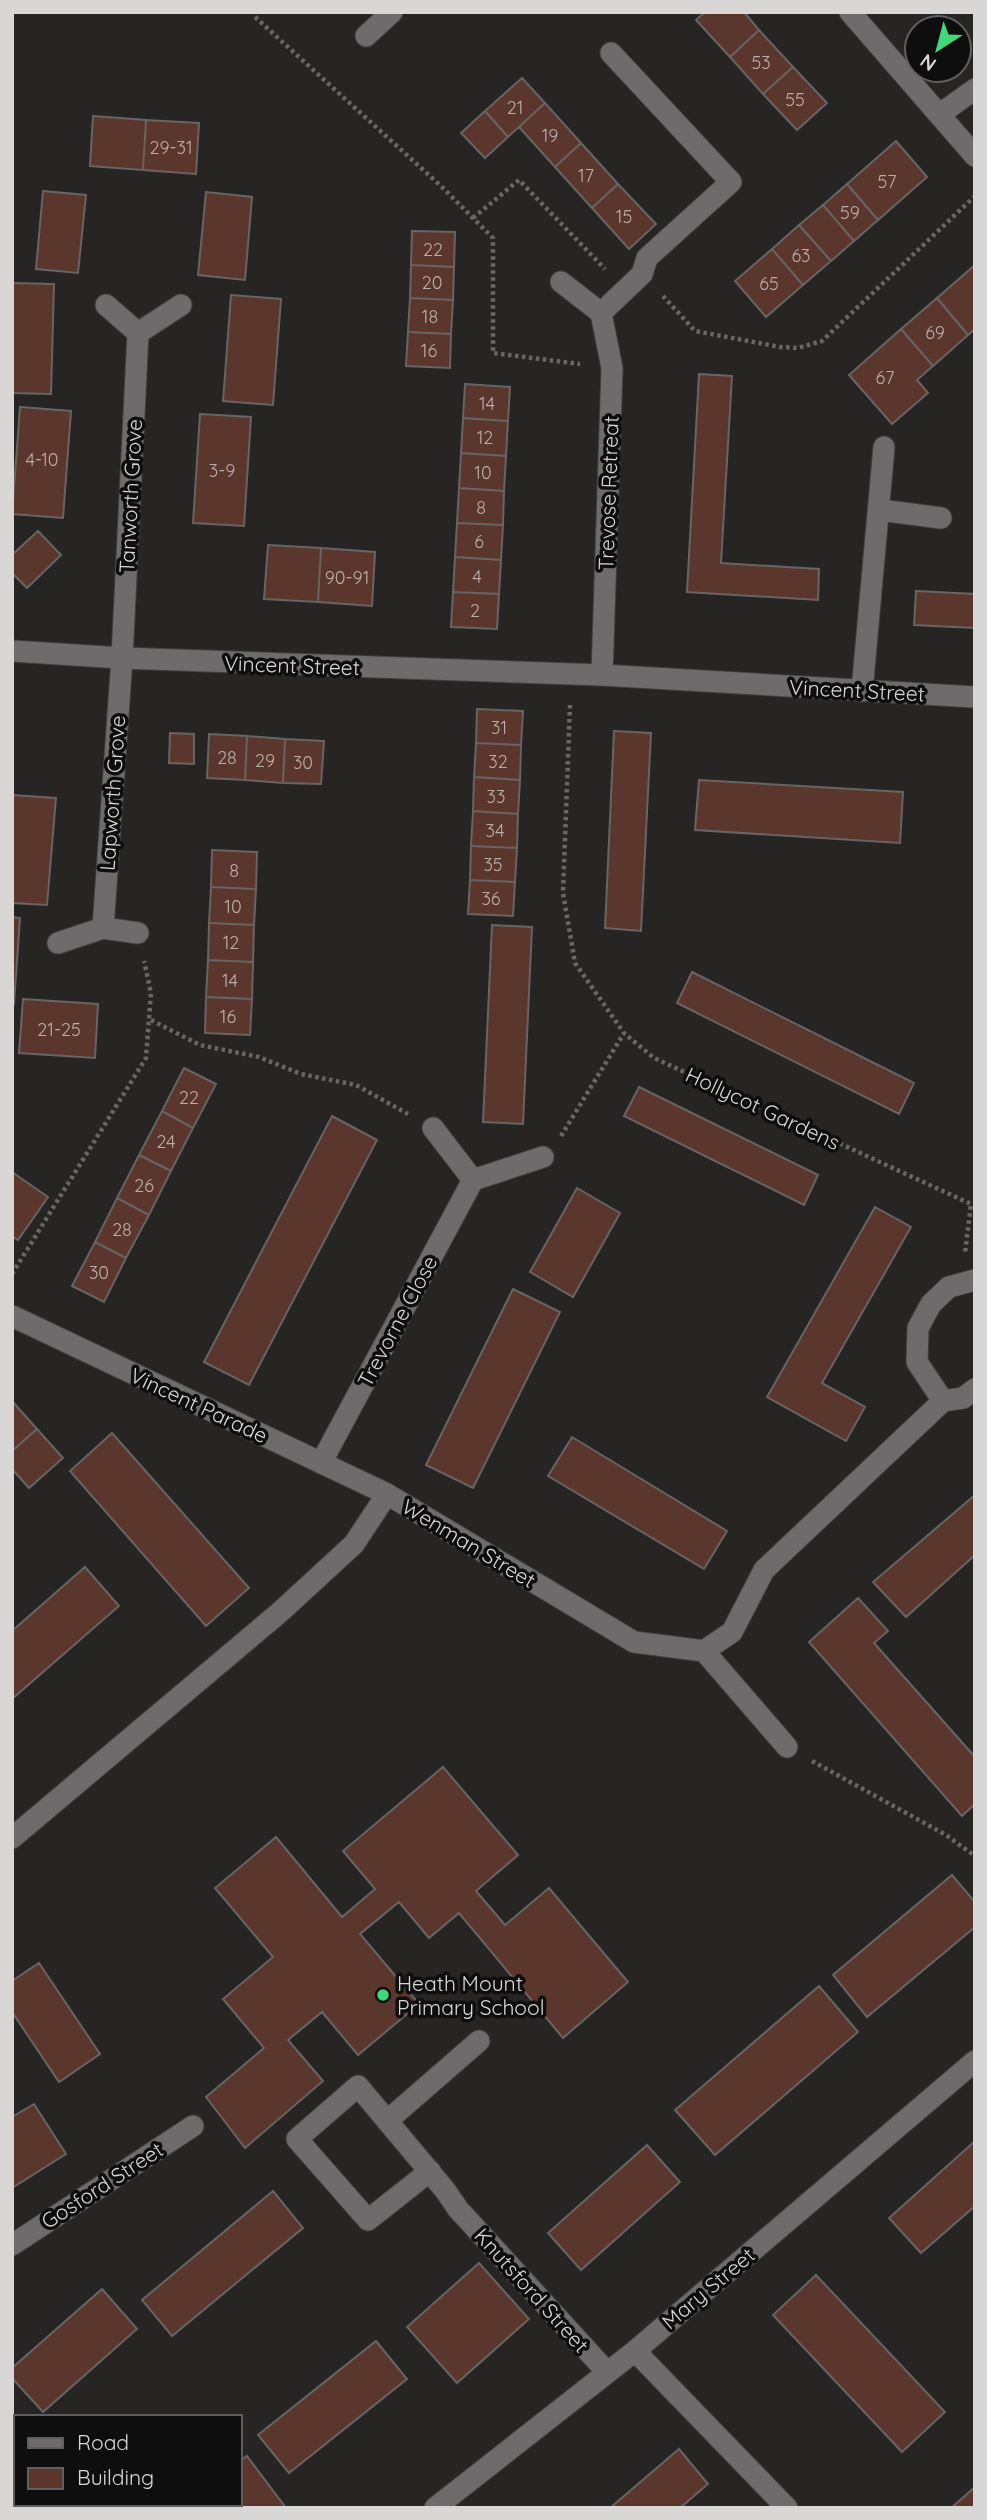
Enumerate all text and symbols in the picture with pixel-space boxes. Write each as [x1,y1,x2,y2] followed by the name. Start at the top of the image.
[903,14,973,84] north arrow
[915,49,941,77] text: N
[751,51,771,74] house number: 53
[785,88,805,111] house number: 55
[507,96,523,119] house number: 21
[542,124,558,147] house number: 19
[149,136,193,159] house number: 29-31
[578,164,594,187] house number: 17
[877,170,897,193] house number: 57
[840,201,860,224] house number: 59
[616,205,632,228] house number: 15
[423,238,443,261] house number: 22
[791,244,811,267] house number: 63
[422,271,442,294] house number: 20
[759,272,779,295] house number: 65
[422,305,438,328] house number: 18
[925,321,945,344] house number: 69
[421,339,437,362] house number: 16
[876,366,894,389] house number: 67
[479,392,495,415] house number: 14
[592,415,624,571] street label: Trevose Retreat
[113,418,147,574] street label: Tanworth Grove
[477,426,493,449] house number: 12
[25,448,59,471] house number: 4-10
[209,459,235,482] house number: 3-9
[474,461,492,484] house number: 10
[476,496,486,519] house number: 8
[474,530,484,553] house number: 6
[472,565,482,588] house number: 4
[325,566,369,589] house number: 90-91
[470,599,480,622] house number: 2
[224,650,360,680] street label: Vincent Street
[789,673,925,707] street label: Vincent Street
[94,714,130,872] street label: Lapworth Grove
[491,716,507,739] house number: 31
[217,746,237,769] house number: 28
[255,749,275,772] house number: 29
[488,750,508,773] house number: 32
[293,751,313,774] house number: 30
[487,785,505,808] house number: 33
[486,819,504,842] house number: 34
[483,853,503,876] house number: 35
[229,859,239,882] house number: 8
[481,887,501,910] house number: 36
[224,895,242,918] house number: 10
[223,931,239,954] house number: 12
[222,969,238,992] house number: 14
[220,1005,236,1028] house number: 16
[37,1018,81,1041] house number: 21-25
[682,1061,844,1155] street label: Hollycot Gardens
[179,1086,199,1109] house number: 22
[156,1130,176,1153] house number: 24
[134,1174,154,1197] house number: 26
[112,1218,132,1241] house number: 28
[351,1251,443,1391] street label: Trevorne Close
[89,1261,109,1284] house number: 30
[126,1362,272,1448] street label: Vincent Parade
[398,1493,540,1593] street label: Wenman Street
[397,1970,545,2020] place label: Heath Mount Primary School
[375,1987,391,2003] marker: Heath Mount Primary School
[36,2136,168,2234] street label: Gosford Street
[469,2222,595,2358] street label: Knutsford Street
[656,2242,760,2334] street label: Mary Street
[14,2415,242,2506] legend
[77,2429,129,2455] text: Road
[77,2464,154,2490] text: Building

